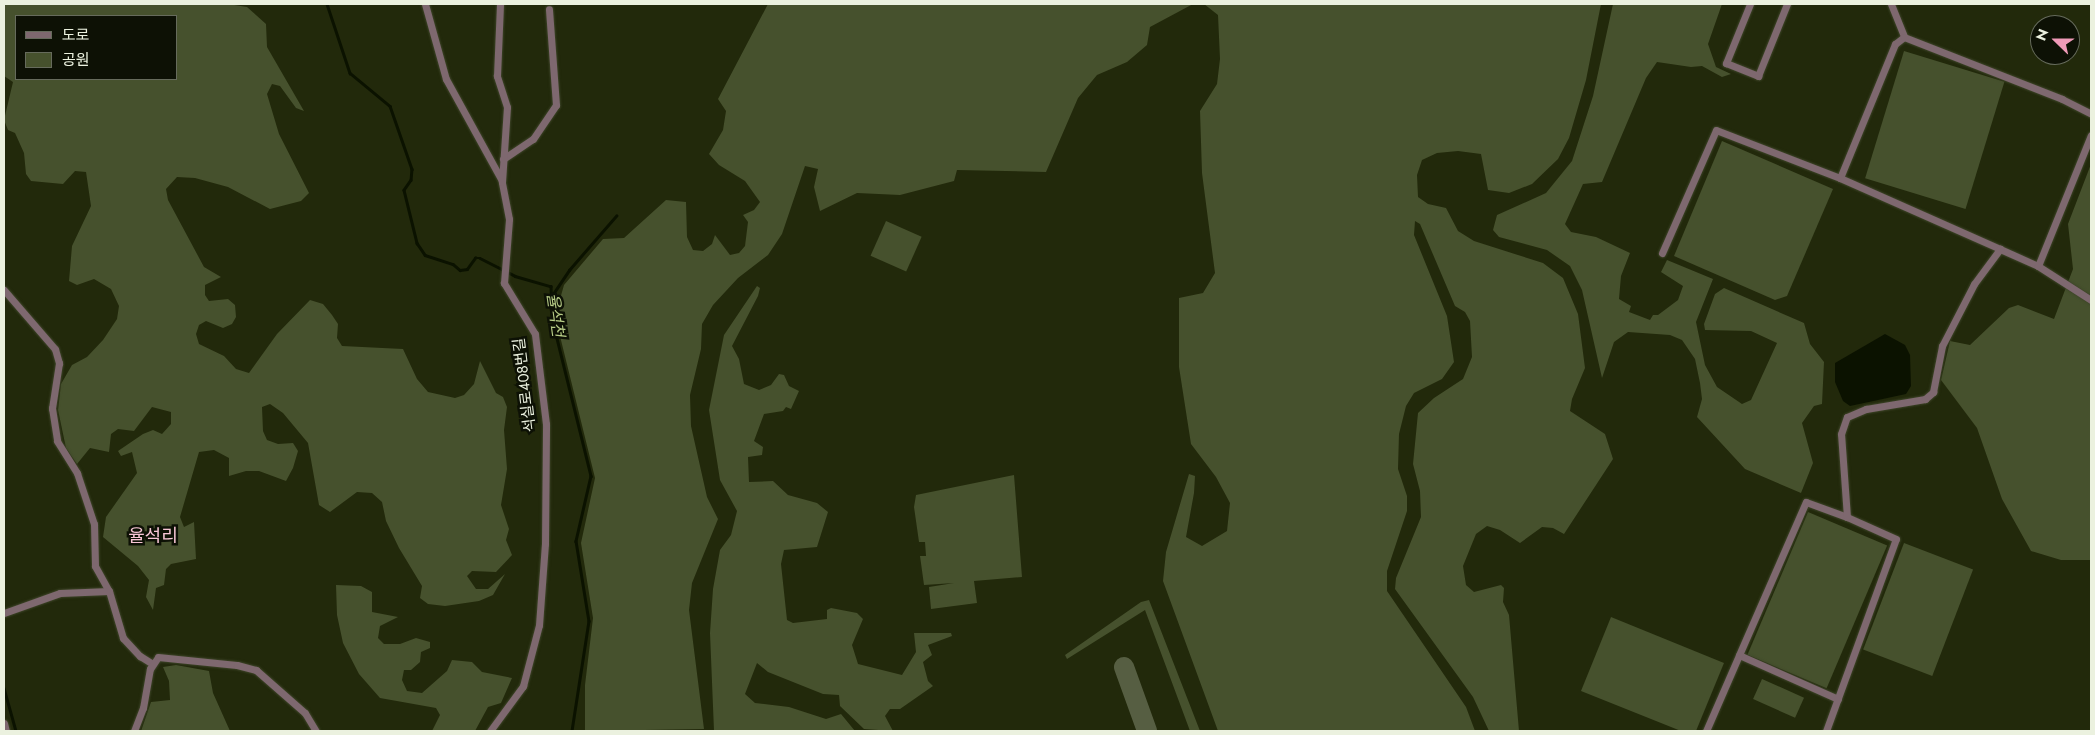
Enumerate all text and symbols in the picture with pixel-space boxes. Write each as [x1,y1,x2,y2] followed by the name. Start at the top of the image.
[15,15,178,80] legend
[2030,15,2080,65] north arrow
[62,24,90,46] text: 도로
[2031,26,2053,44] text: N
[62,49,90,71] text: 공원
[542,292,568,338] water label: 율석천
[510,337,540,433] street label: 석실로408번길
[128,525,178,547] district label: 율석리

